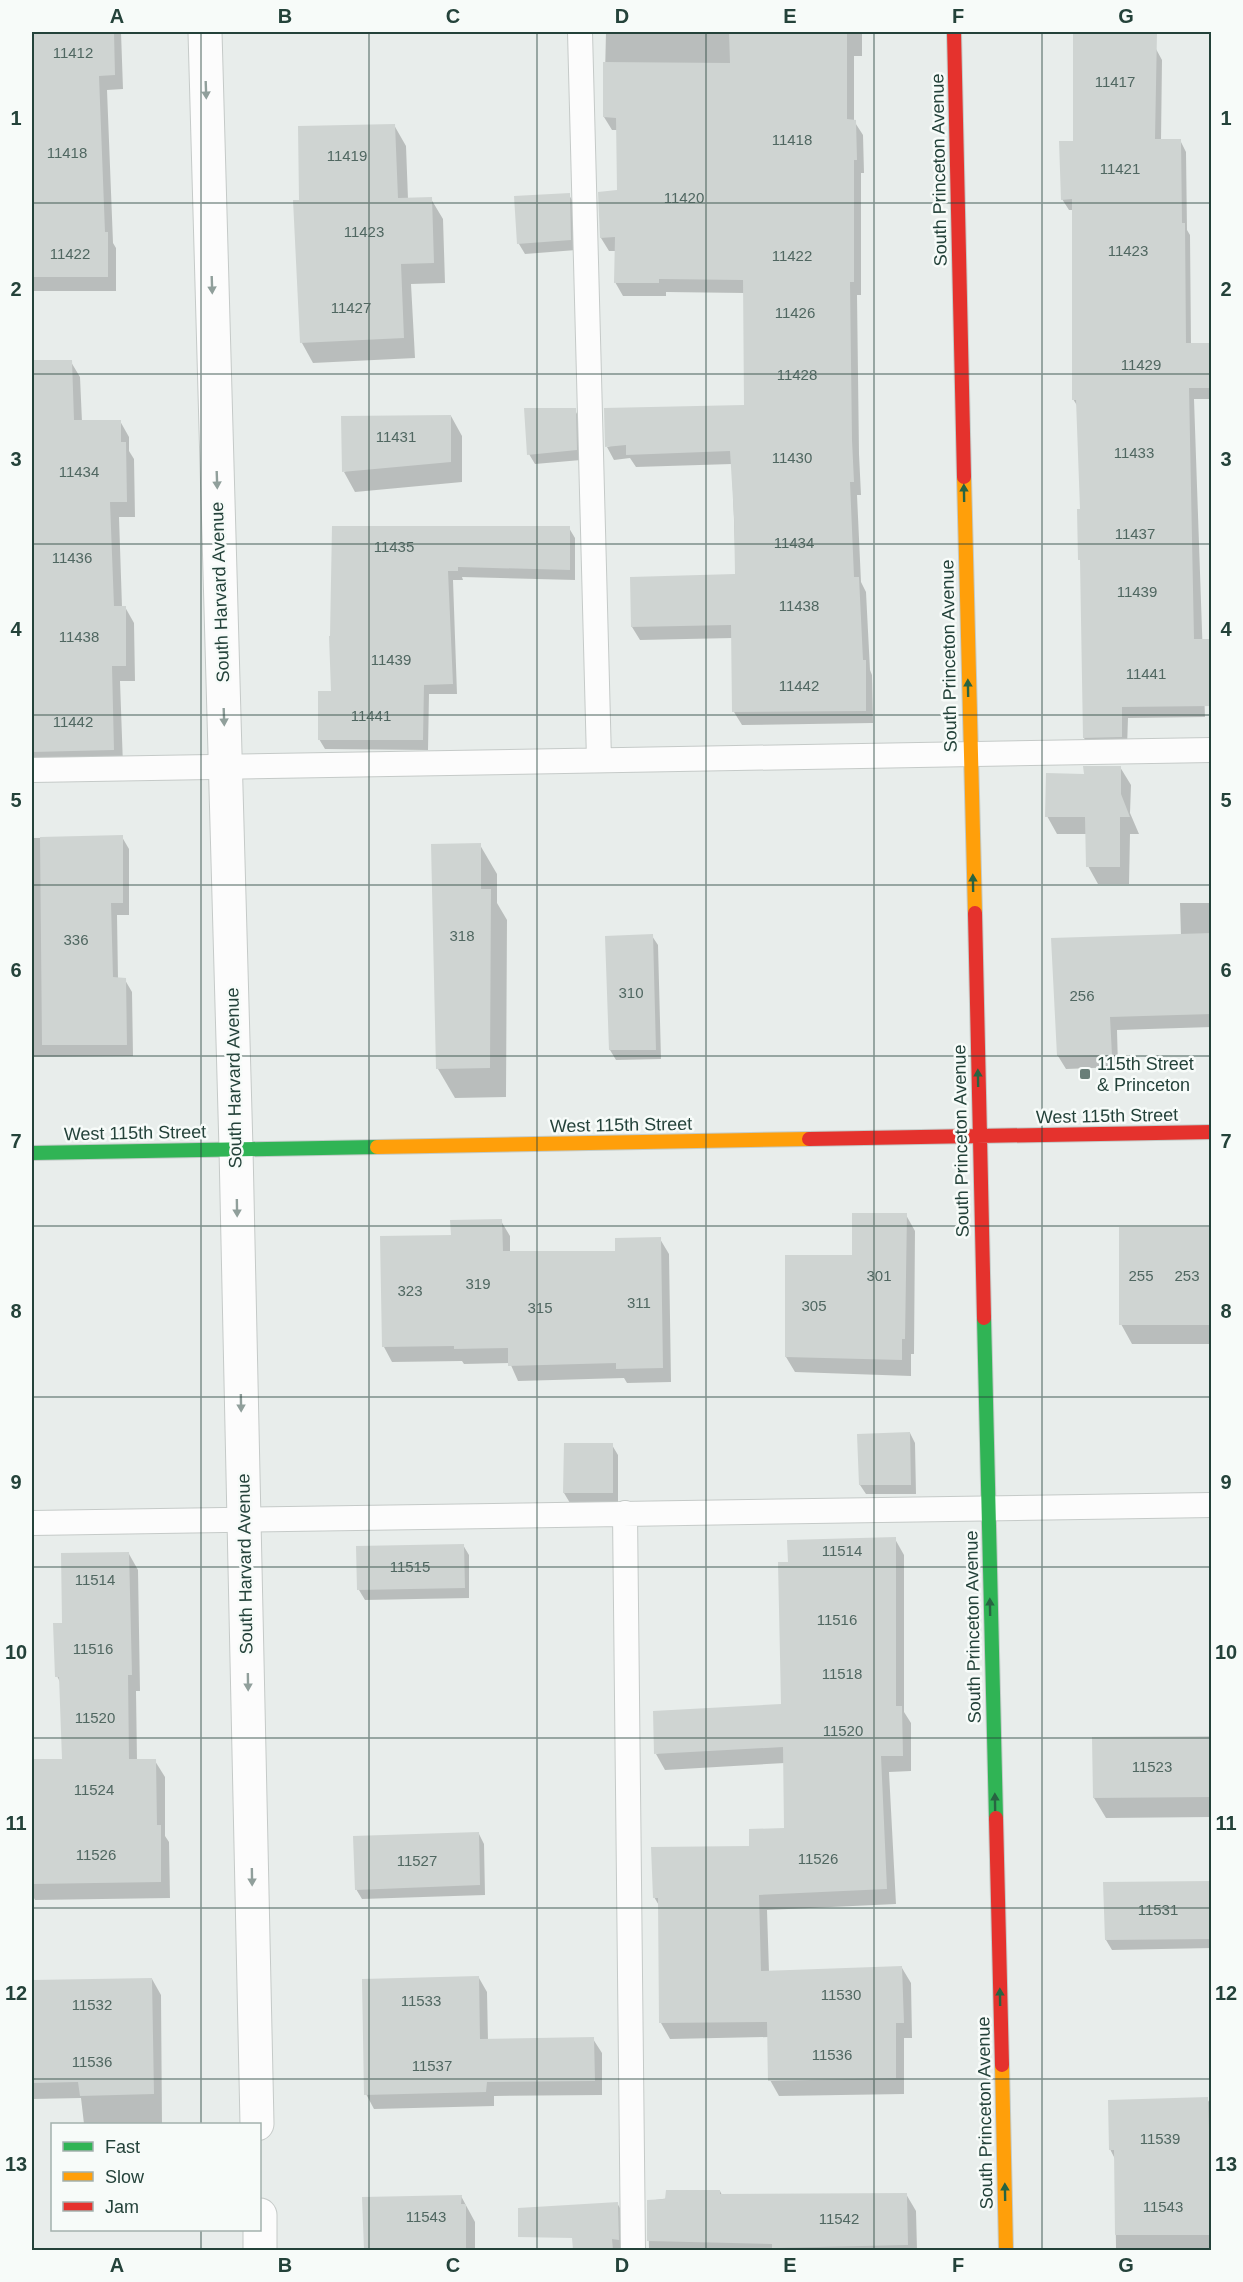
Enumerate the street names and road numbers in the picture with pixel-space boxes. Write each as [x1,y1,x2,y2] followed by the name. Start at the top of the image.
[927,73,951,267] street label: South Princeton Avenue
[207,501,233,683] street label: South Harvard Avenue
[937,559,961,753] street label: South Princeton Avenue
[222,987,246,1169] street label: South Harvard Avenue
[949,1044,973,1238] street label: South Princeton Avenue
[1036,1105,1178,1127] street label: West 115th Street
[550,1114,692,1136] street label: West 115th Street
[64,1122,206,1144] street label: West 115th Street
[233,1473,257,1655] street label: South Harvard Avenue
[961,1530,985,1724] street label: South Princeton Avenue
[973,2016,997,2210] street label: South Princeton Avenue

